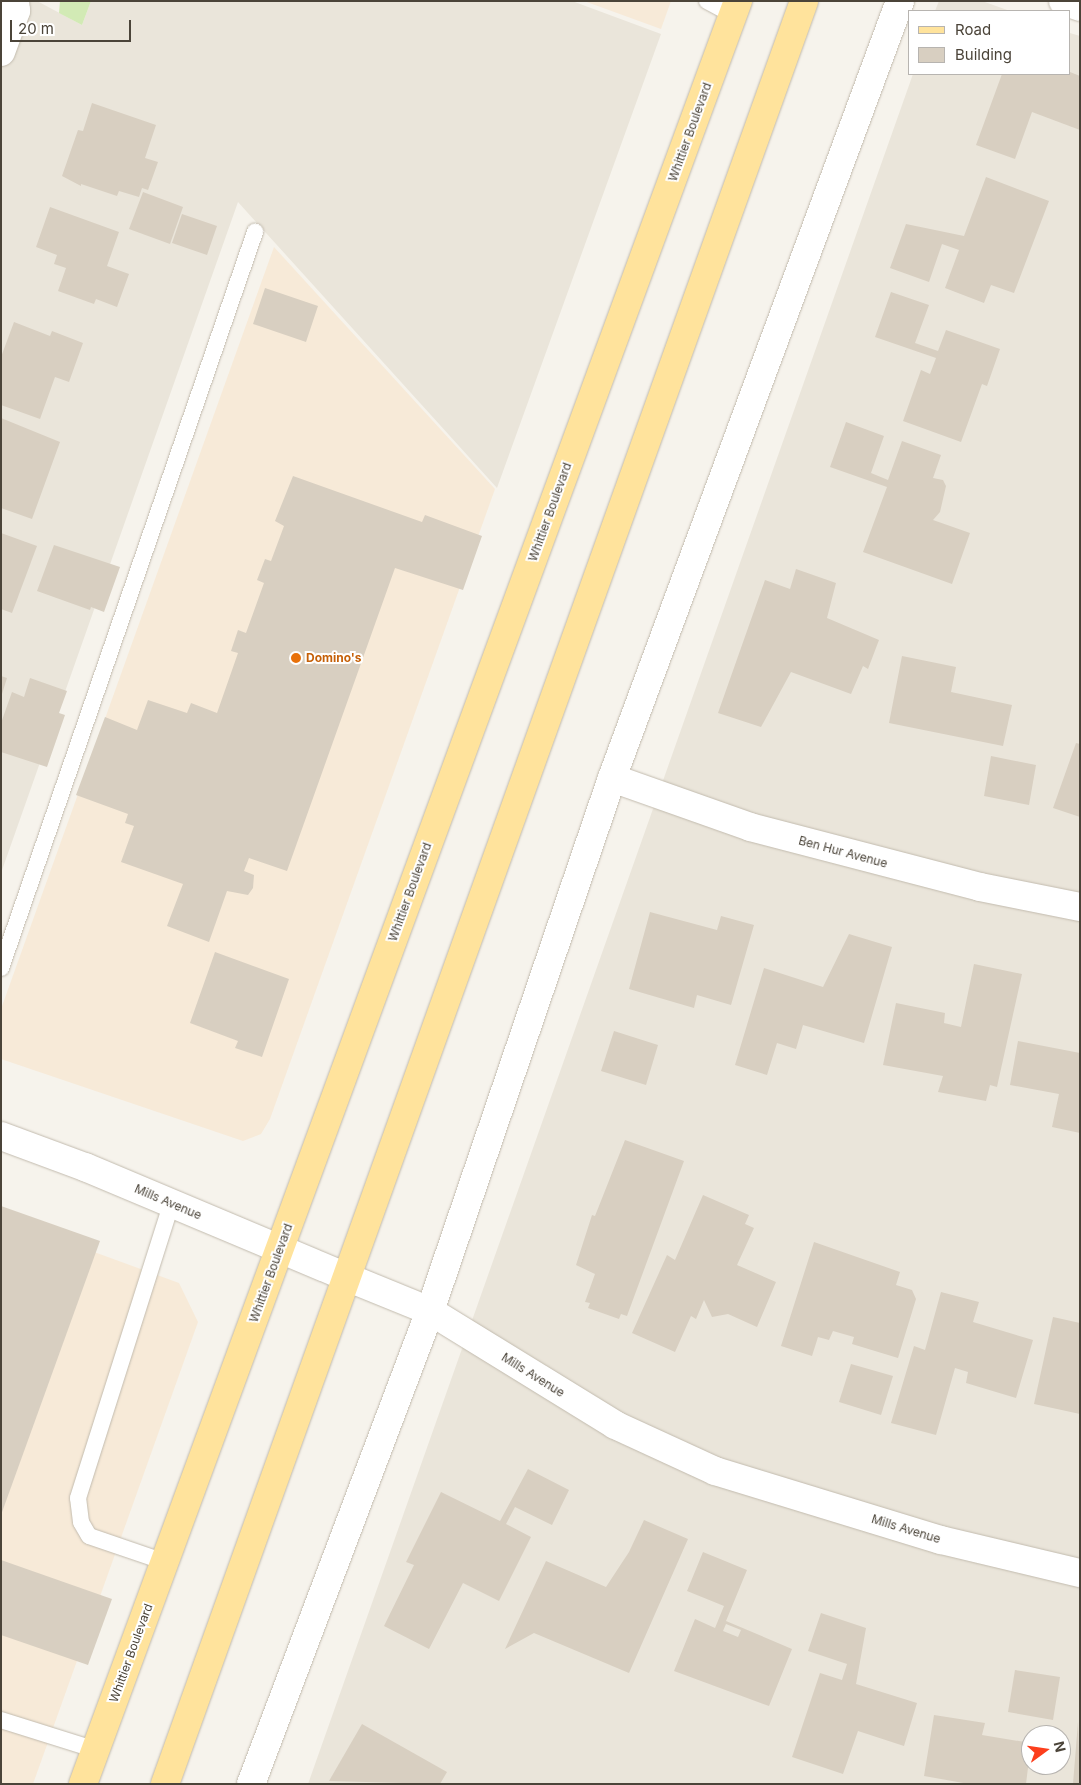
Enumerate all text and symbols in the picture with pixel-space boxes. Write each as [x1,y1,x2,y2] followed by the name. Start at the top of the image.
[12,10,134,42] scale bar
[908,10,1071,75] legend
[18,19,54,38] text: 20 m
[955,20,991,39] text: Road
[955,45,1012,64] text: Building
[665,81,715,183] street label: Whittier Boulevard
[525,461,575,563] street label: Whittier Boulevard
[306,651,362,665] place label: Domino's
[290,652,302,664] marker: Domino's
[797,833,889,871] street label: Ben Hur Avenue
[385,841,435,943] street label: Whittier Boulevard
[132,1181,204,1223] street label: Mills Avenue
[246,1222,296,1324] street label: Whittier Boulevard
[499,1350,567,1400] street label: Mills Avenue
[870,1512,942,1546] street label: Mills Avenue
[106,1602,156,1704] street label: Whittier Boulevard
[1021,1725,1071,1775] north arrow
[1051,1739,1070,1754] text: N

